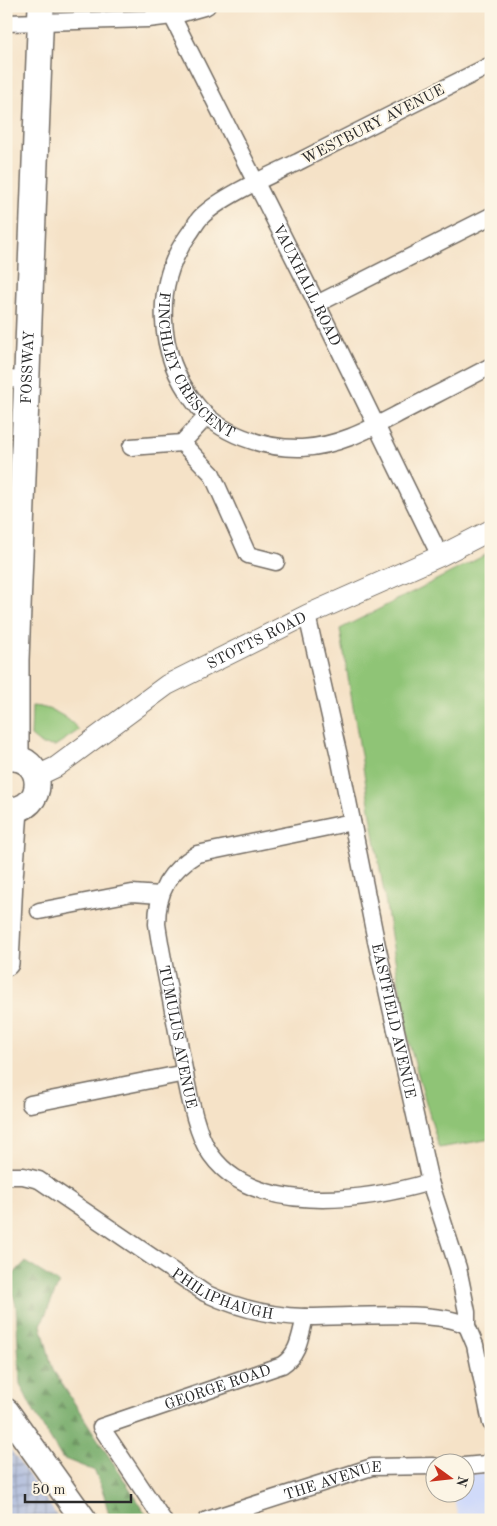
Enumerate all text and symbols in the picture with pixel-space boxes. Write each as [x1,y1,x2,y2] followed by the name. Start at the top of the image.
[300,83,447,168] street label: WESTBURY AVENUE
[269,222,342,349] street label: VAUXHALL ROAD
[155,291,237,442] street label: FINCHLEY CRESCENT
[20,330,38,404] street label: FOSSWAY
[205,611,309,673] street label: STOTTS ROAD
[368,942,417,1100] street label: EASTFIELD AVENUE
[155,964,198,1110] street label: TUMULUS AVENUE
[168,1266,275,1323] street label: PHILIPHAUGH
[163,1363,273,1414] street label: GEORGE ROAD
[424,1454,474,1504] north arrow
[282,1461,382,1504] street label: THE AVENUE
[25,1471,131,1503] scale bar
[453,1474,470,1488] text: N
[32,1483,66,1498] text: 50 m

